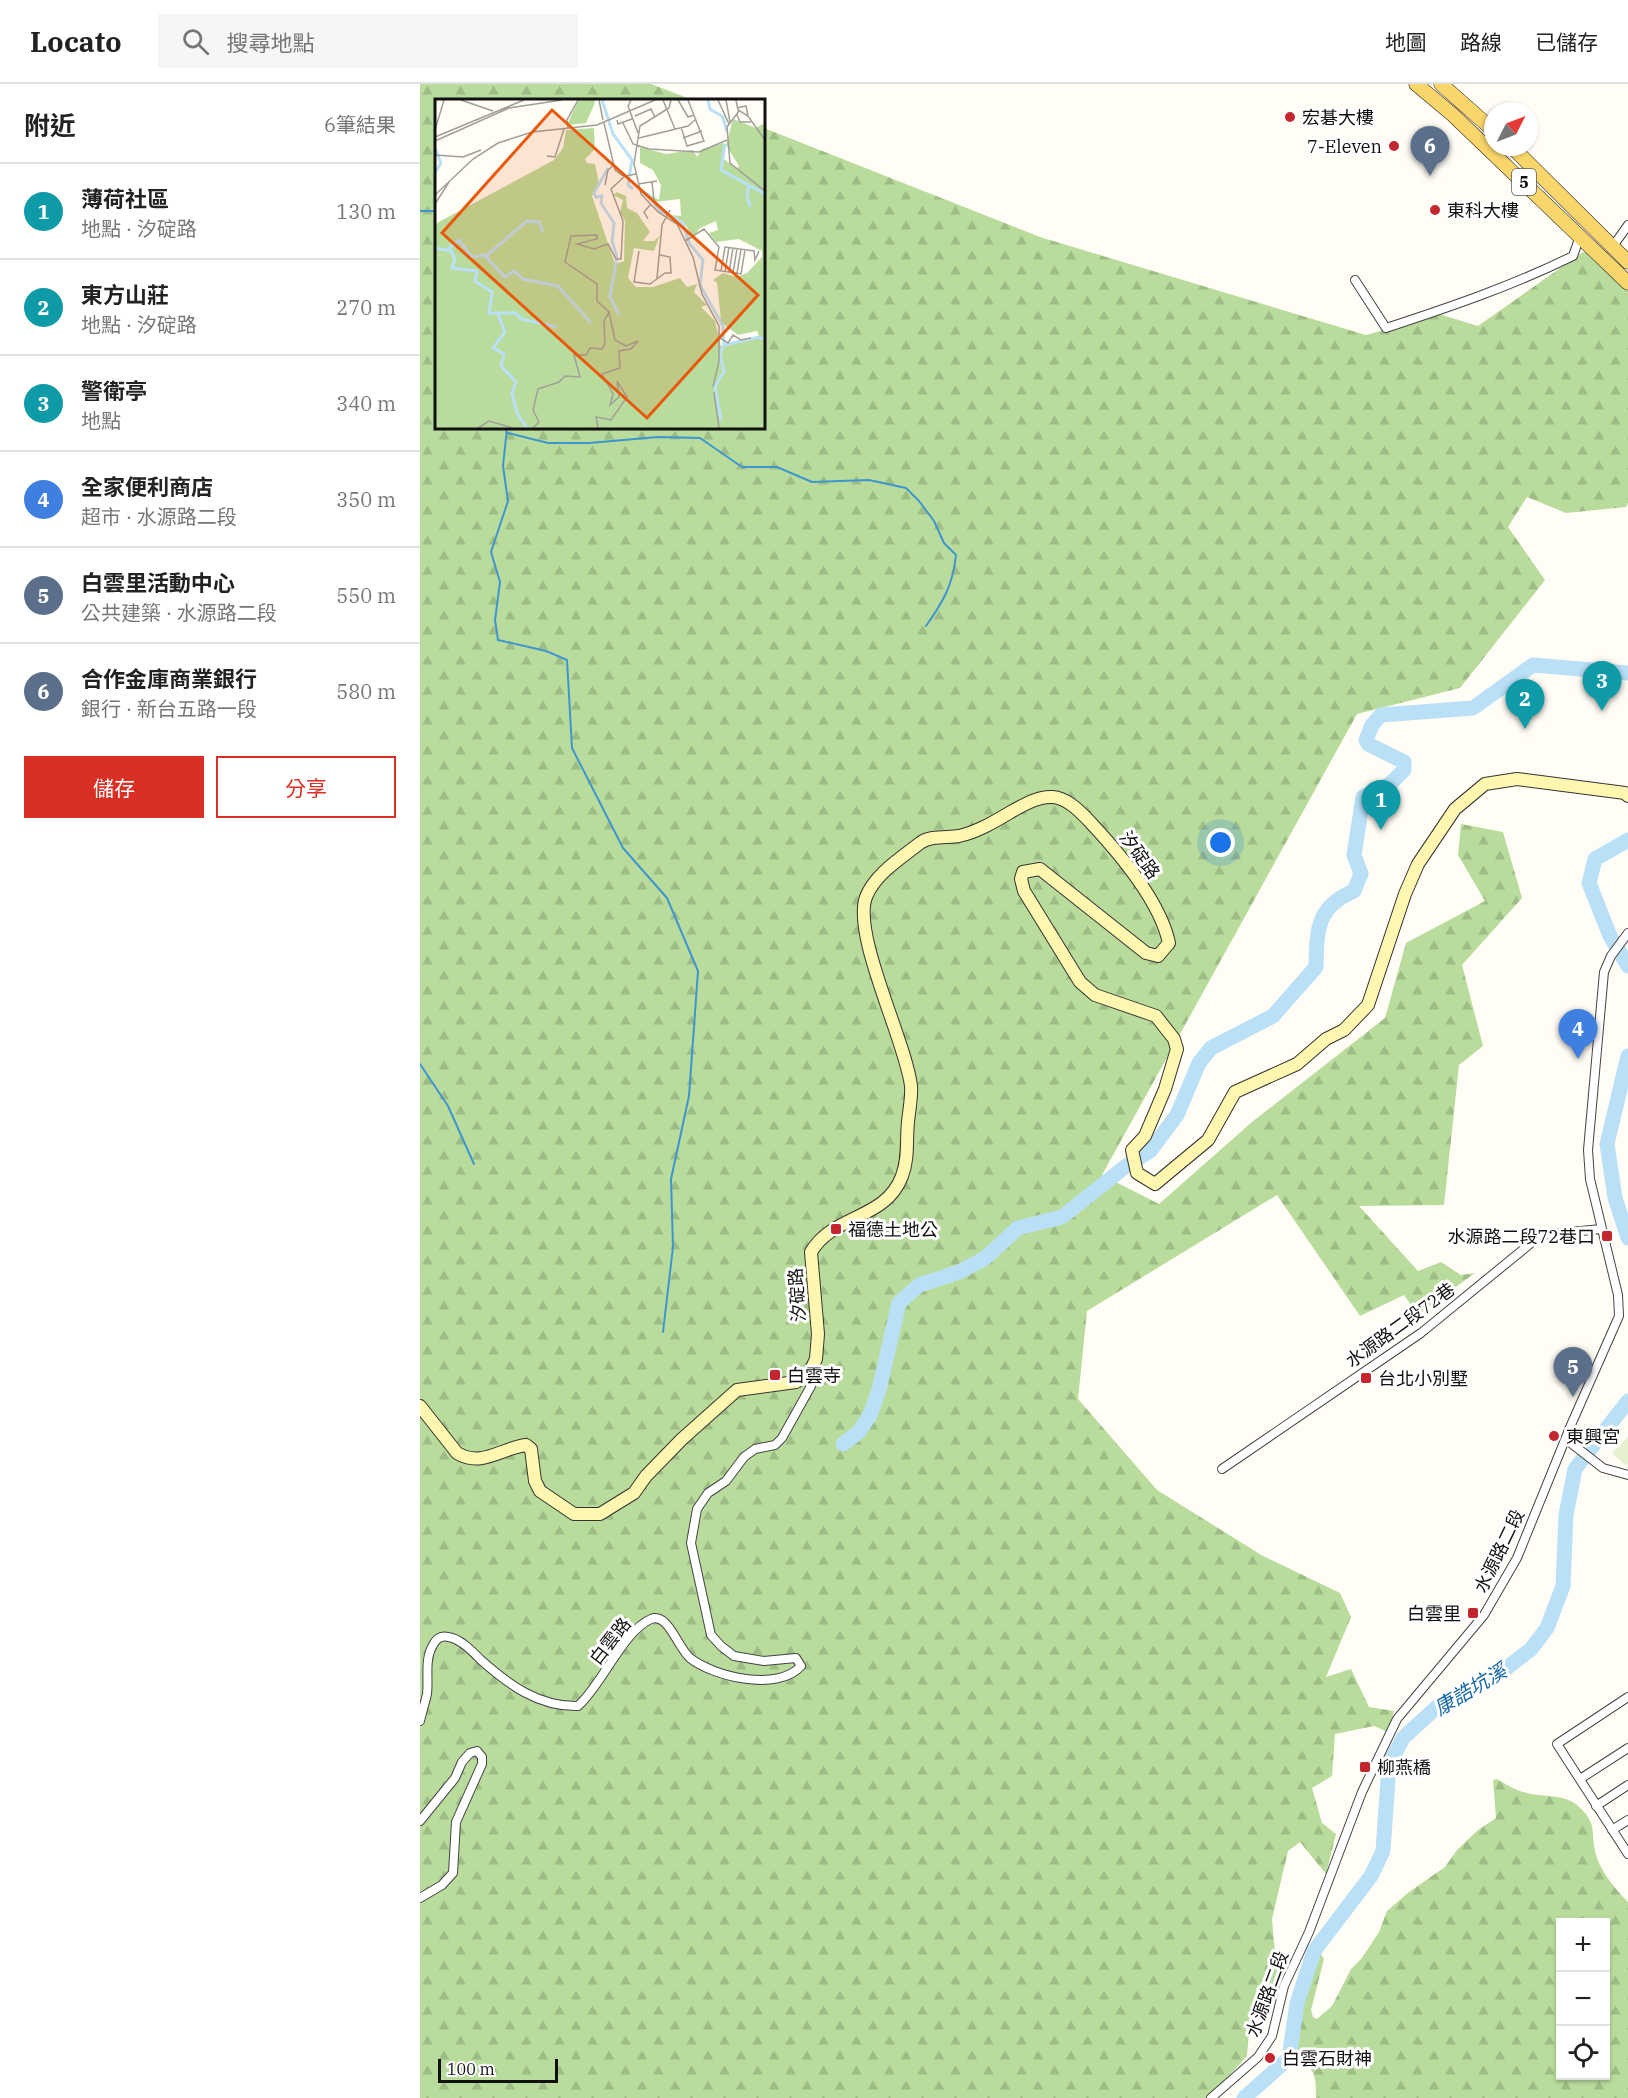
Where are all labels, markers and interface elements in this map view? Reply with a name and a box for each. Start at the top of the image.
search box [158,14,578,68]
text: Locato [30,23,122,60]
icon: search [179,25,212,58]
text: 搜尋地點 [227,28,315,57]
text: 地圖 [1385,28,1427,56]
text: 路線 [1460,28,1502,56]
text: 已儲存 [1535,28,1598,56]
inset map [435,99,765,429]
north arrow [1484,102,1538,156]
place label: 宏碁大樓 [1302,106,1374,129]
text: 附近 [24,108,76,142]
marker: 宏碁大樓 [1283,110,1297,124]
text: 6筆結果 [324,111,396,138]
pin: 6 [1410,126,1450,176]
place label: 7-Eleven [1307,135,1382,158]
marker: 7-Eleven [1387,139,1401,153]
road number: 5 [1512,169,1536,195]
text: 薄荷社區 [81,184,169,213]
text: 1 [38,198,50,225]
text: 130 m [336,198,396,225]
place label: 東科大樓 [1447,199,1519,222]
marker: 東科大樓 [1428,203,1442,217]
text: 地點 · 汐碇路 [81,215,197,242]
text: 東方山莊 [81,280,169,309]
text: 2 [38,294,50,321]
text: 270 m [336,294,396,321]
text: 地點 · 汐碇路 [81,311,197,338]
text: 警衛亭 [81,376,147,405]
text: 3 [38,390,50,417]
text: 340 m [336,390,396,417]
text: 地點 [81,407,121,434]
text: 全家便利商店 [81,472,213,501]
text: 4 [38,486,50,513]
text: 350 m [336,486,396,513]
text: 超市 · 水源路二段 [81,503,237,530]
text: 白雲里活動中心 [81,568,235,597]
text: 5 [38,582,50,609]
text: 550 m [336,582,396,609]
text: 公共建築 · 水源路二段 [81,599,277,626]
pin: 3 [1582,662,1622,711]
text: 合作金庫商業銀行 [81,664,257,693]
text: 6 [38,678,50,705]
text: 580 m [336,678,396,705]
pin: 2 [1506,680,1544,729]
text: 銀行 · 新台五路一段 [81,695,257,722]
button: 儲存 [24,756,204,818]
button: 分享 [216,756,396,818]
pin: 1 [1362,780,1400,830]
street label: 汐碇路 [1115,826,1165,884]
your location [1206,828,1235,857]
pin: 4 [1558,1010,1598,1059]
place label: 福德土地公 [848,1218,938,1241]
marker: 福德土地公 [829,1222,843,1236]
place label: 水源路二段72巷口 [1447,1225,1595,1248]
marker: 水源路二段72巷口 [1600,1229,1614,1243]
street label: 汐碇路 [784,1267,810,1323]
street label: 水源路二段72巷 [1341,1278,1459,1372]
pin: 5 [1554,1348,1592,1397]
place label: 白雲寺 [787,1364,841,1387]
place label: 台北小別墅 [1378,1367,1468,1390]
marker: 白雲寺 [768,1368,782,1382]
marker: 台北小別墅 [1359,1371,1373,1385]
place label: 東興宮 [1566,1425,1620,1448]
marker: 東興宮 [1547,1429,1561,1443]
street label: 水源路二段 [1469,1506,1529,1596]
place label: 白雲里 [1407,1602,1461,1625]
marker: 白雲里 [1466,1606,1480,1620]
street label: 白雲路 [584,1613,636,1669]
water label: 康誥坑溪 [1429,1655,1514,1721]
place label: 柳燕橋 [1377,1756,1431,1779]
marker: 柳燕橋 [1358,1760,1372,1774]
map controls [1556,1918,1610,2080]
button: + [1556,1918,1610,1972]
street label: 水源路二段 [1241,1948,1293,2040]
button: − [1556,1972,1610,2026]
button: locate [1556,2026,1610,2080]
place label: 白雲石財神 [1282,2047,1372,2070]
marker: 白雲石財神 [1263,2051,1277,2065]
scale bar [438,2056,558,2084]
text: 100 m [447,2059,495,2079]

